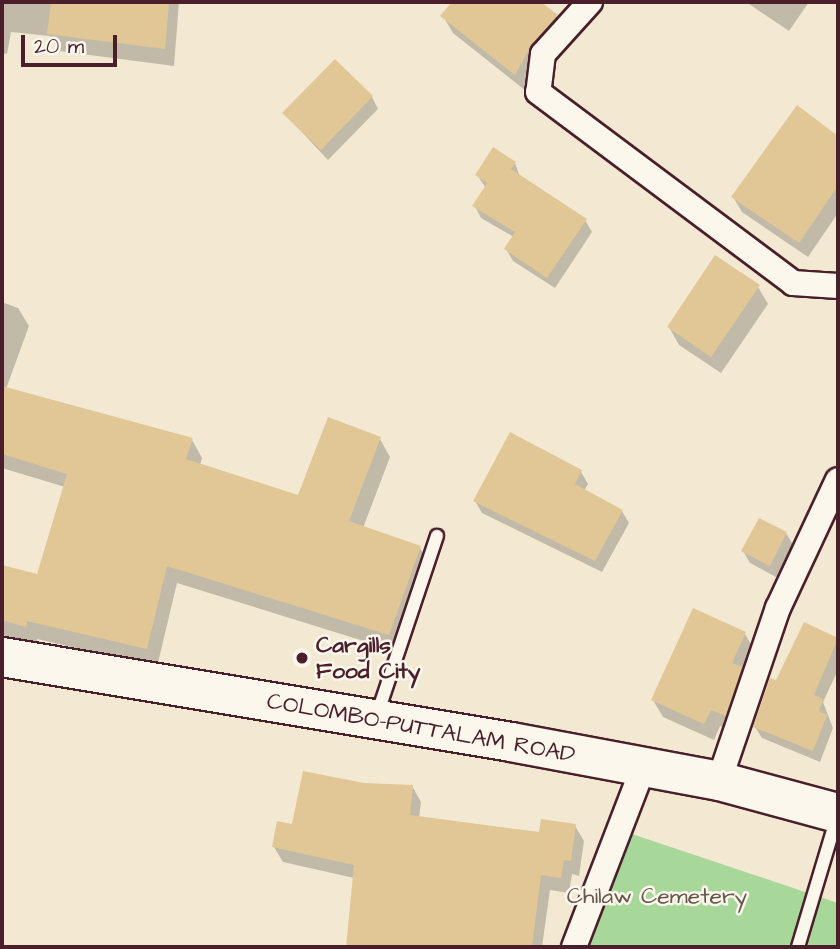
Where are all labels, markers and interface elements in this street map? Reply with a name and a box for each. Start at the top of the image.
scale bar [24,21,121,65]
text: 20 m [34,32,84,61]
place label: Cargills Food City [316,631,420,685]
marker: Cargills Food City [294,650,310,666]
street label: COLOMBO-PUTTALAM ROAD [265,687,577,769]
park label: Chilaw Cemetery [567,882,747,910]

